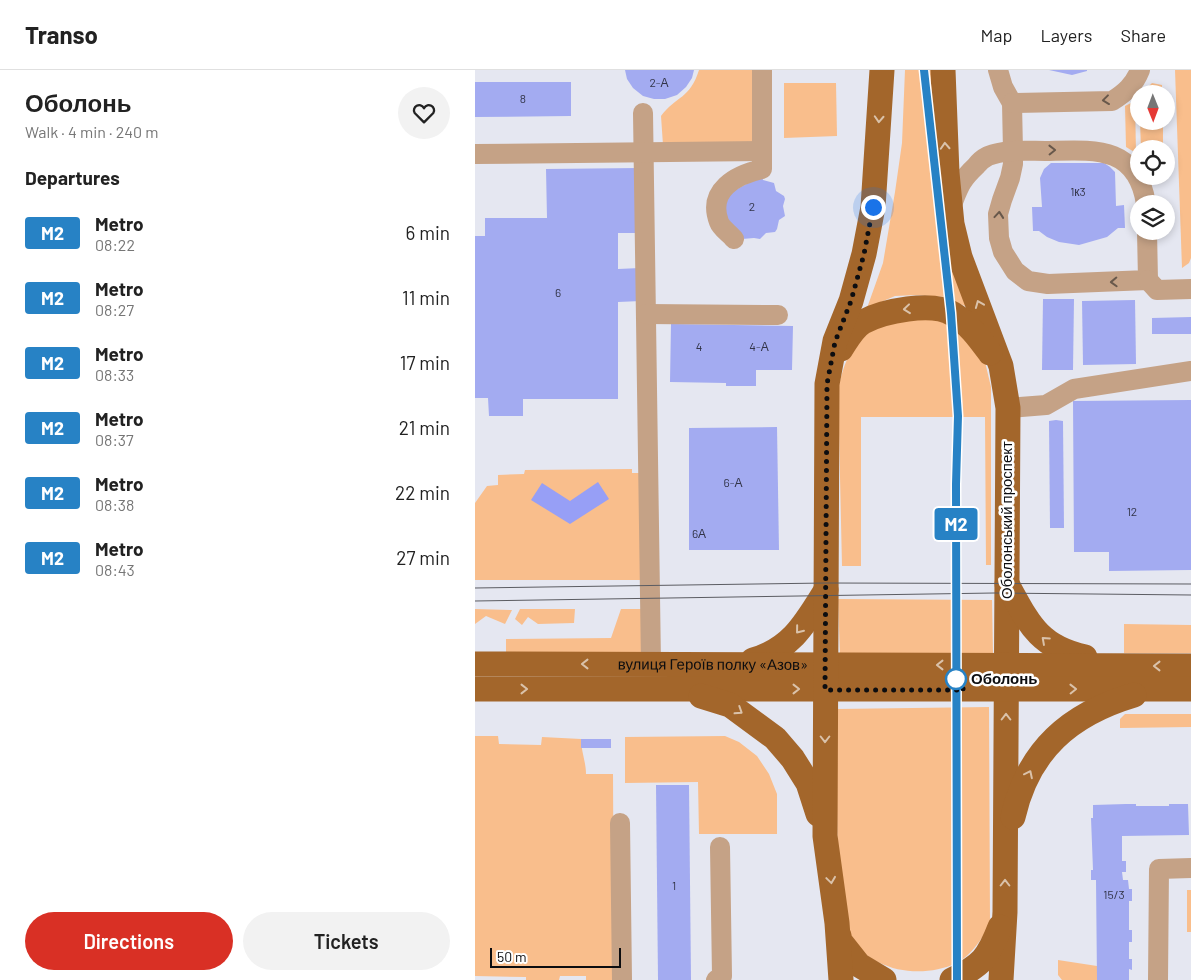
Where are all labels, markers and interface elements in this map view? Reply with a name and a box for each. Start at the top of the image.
text: Transo [25,20,98,49]
text: Map [980,24,1012,46]
text: Layers [1040,24,1093,46]
text: Share [1121,24,1166,46]
house number: 2-А [649,75,669,89]
north arrow [1130,85,1175,130]
map controls [1130,85,1175,240]
button: heart [398,87,450,139]
text: Оболонь [25,88,131,117]
house number: 8 [520,91,526,105]
one-way arrow [1102,94,1110,105]
one-way arrow [874,115,885,123]
text: Walk · 4 min · 240 m [25,122,159,141]
button: locate [1130,140,1175,185]
one-way arrow [940,142,951,150]
one-way arrow [1048,145,1056,156]
text: Departures [25,166,120,189]
house number: 1к3 [1070,184,1086,198]
your location [861,195,886,220]
button: layers [1130,195,1175,240]
house number: 2 [749,199,755,213]
one-way arrow [993,211,1004,219]
text: Metro [95,212,144,235]
text: 6 min [406,221,450,244]
text: M2 [41,222,64,244]
text: 08:22 [95,235,135,254]
one-way arrow [1110,276,1118,287]
text: Metro [95,277,144,300]
house number: 6 [555,285,561,299]
text: 11 min [402,286,450,309]
text: M2 [41,287,64,309]
text: 08:27 [95,300,134,319]
one-way arrow [974,300,985,309]
one-way arrow [903,303,911,314]
house number: 4 [696,339,702,353]
house number: 4-А [749,339,769,353]
text: Metro [95,342,144,365]
text: 17 min [400,351,450,374]
text: M2 [41,352,64,374]
text: 08:33 [95,365,134,384]
text: Metro [95,407,144,430]
text: 21 min [399,416,450,439]
text: M2 [41,417,64,439]
text: 08:37 [95,430,134,449]
street label: Оболонський проспект [997,441,1015,599]
text: Metro [95,472,144,495]
house number: 6-А [724,475,742,489]
text: 22 min [395,481,450,504]
text: M2 [41,482,64,504]
text: 08:38 [95,495,134,514]
house number: 12 [1127,504,1137,518]
line badge: M2 [933,508,979,540]
text: M2 [945,513,967,535]
house number: 6А [692,526,706,540]
text: Metro [95,537,144,560]
text: 27 min [396,546,450,569]
text: M2 [41,547,64,569]
text: 08:43 [95,560,135,579]
one-way arrow [796,624,804,633]
one-way arrow [1042,637,1051,646]
street label: вулиця Героїв полку «Азов» [618,654,808,673]
one-way arrow [581,659,588,669]
one-way arrow [936,660,944,670]
one-way arrow [1153,661,1161,671]
marker: Оболонь [945,668,967,690]
place label: Оболонь [971,669,1038,687]
one-way arrow [520,684,528,694]
one-way arrow [792,684,800,695]
one-way arrow [1069,684,1077,695]
one-way arrow [734,705,743,714]
one-way arrow [1001,713,1011,721]
one-way arrow [820,735,830,743]
one-way arrow [1023,770,1033,779]
one-way arrow [825,876,836,884]
house number: 1 [672,878,676,892]
one-way arrow [1000,879,1010,886]
house number: 15/3 [1103,887,1125,901]
button: Directions [25,912,233,970]
button: Tickets [243,912,450,970]
scale bar [490,945,621,968]
text: 50 m [497,948,526,965]

